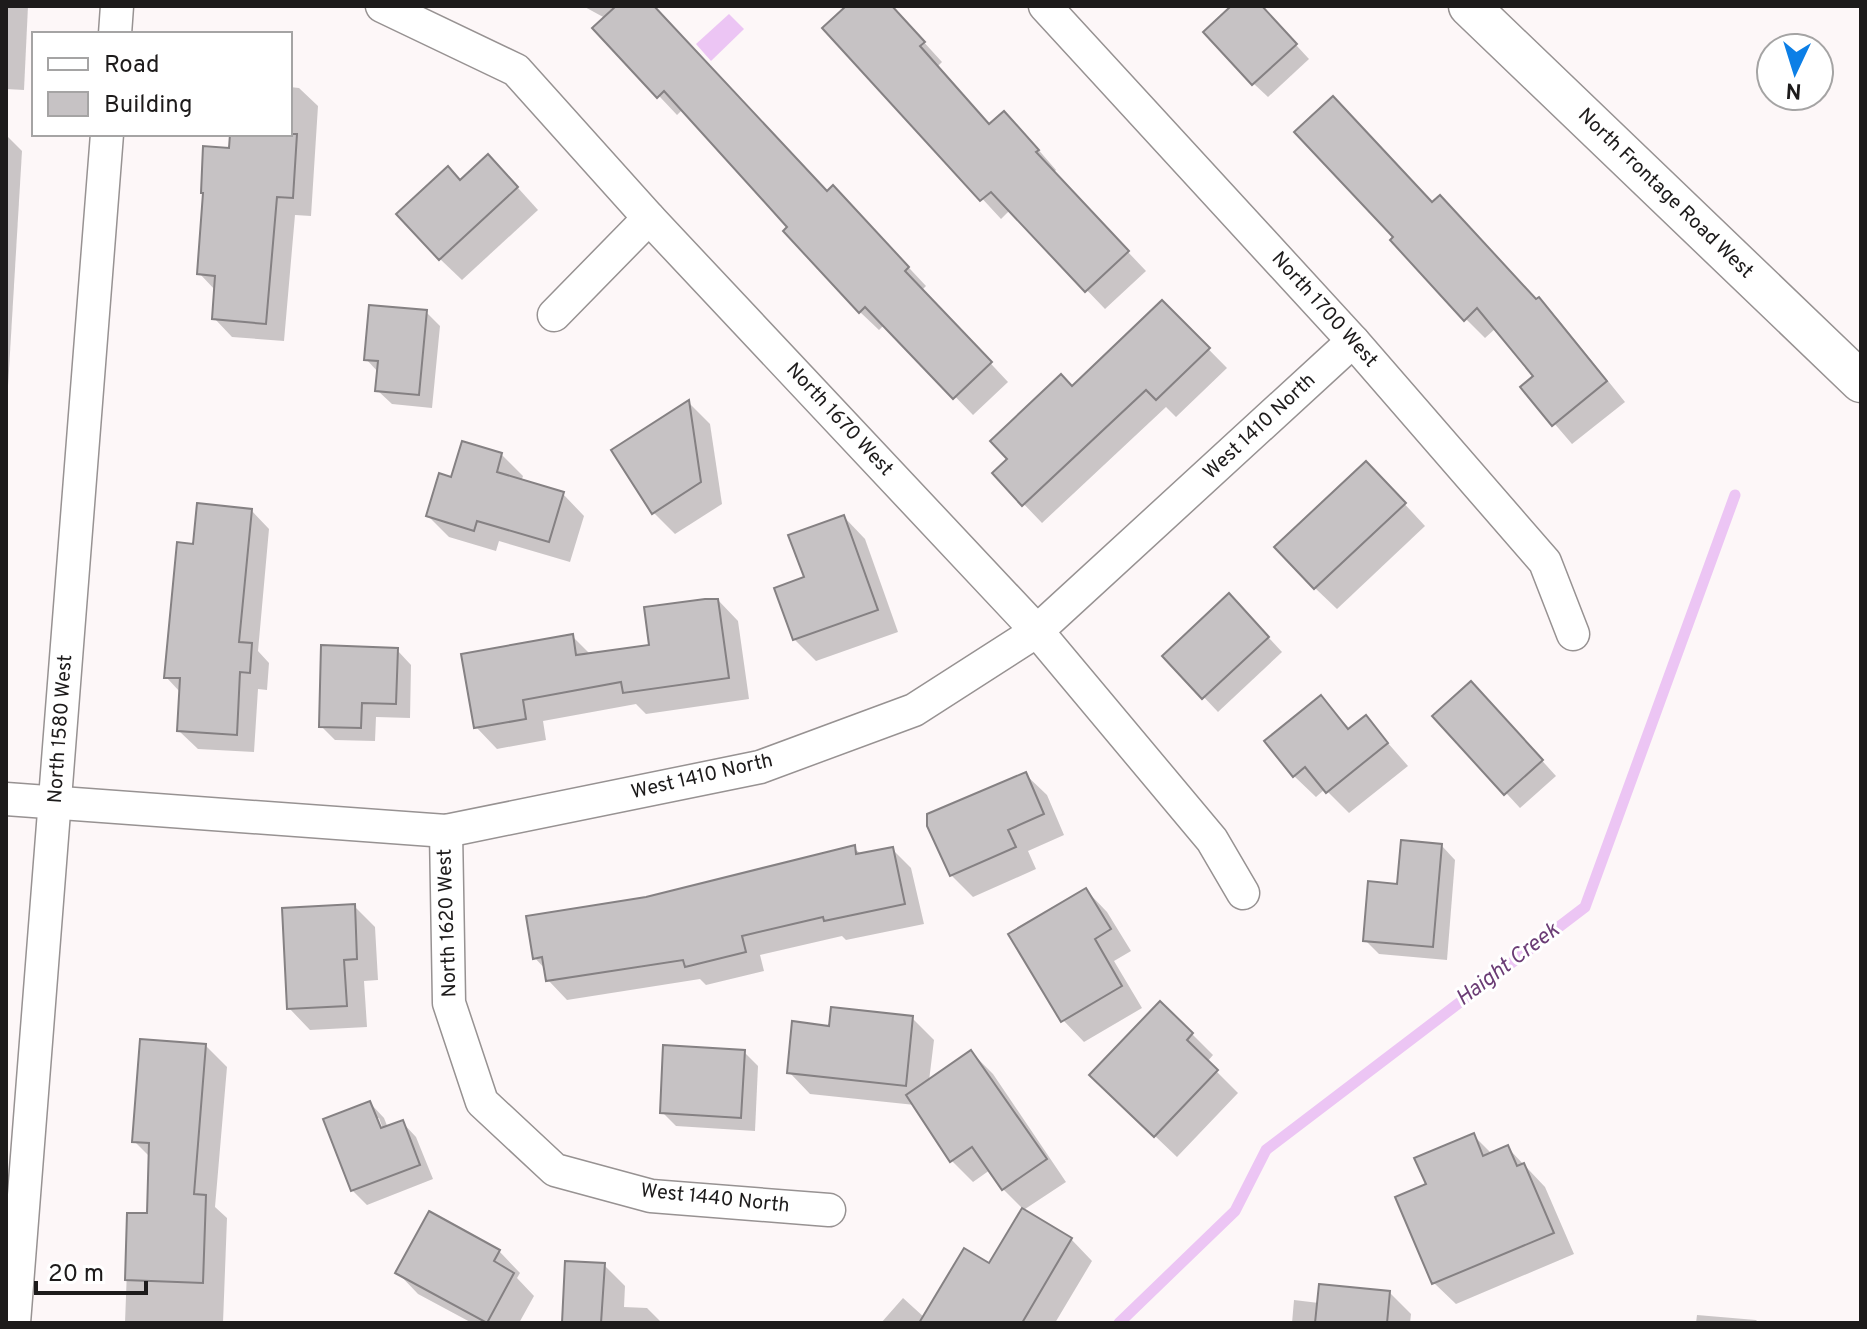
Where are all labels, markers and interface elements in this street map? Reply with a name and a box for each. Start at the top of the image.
legend [32,32,292,136]
north arrow [1755,32,1835,112]
text: Road [104,51,160,81]
text: N [1785,75,1803,103]
text: Building [104,91,193,121]
street label: North Frontage Road West [1572,103,1758,285]
street label: North 1700 West [1265,247,1383,373]
street label: North 1670 West [780,358,898,482]
street label: West 1410 North [1198,368,1322,486]
street label: North 1580 West [43,654,79,804]
street label: West 1410 North [629,748,775,806]
street label: North 1620 West [432,848,464,998]
water label: Haight Creek [1451,917,1566,1013]
street label: West 1440 North [639,1178,791,1220]
scale bar [36,1245,146,1295]
text: 20 m [48,1260,104,1290]

